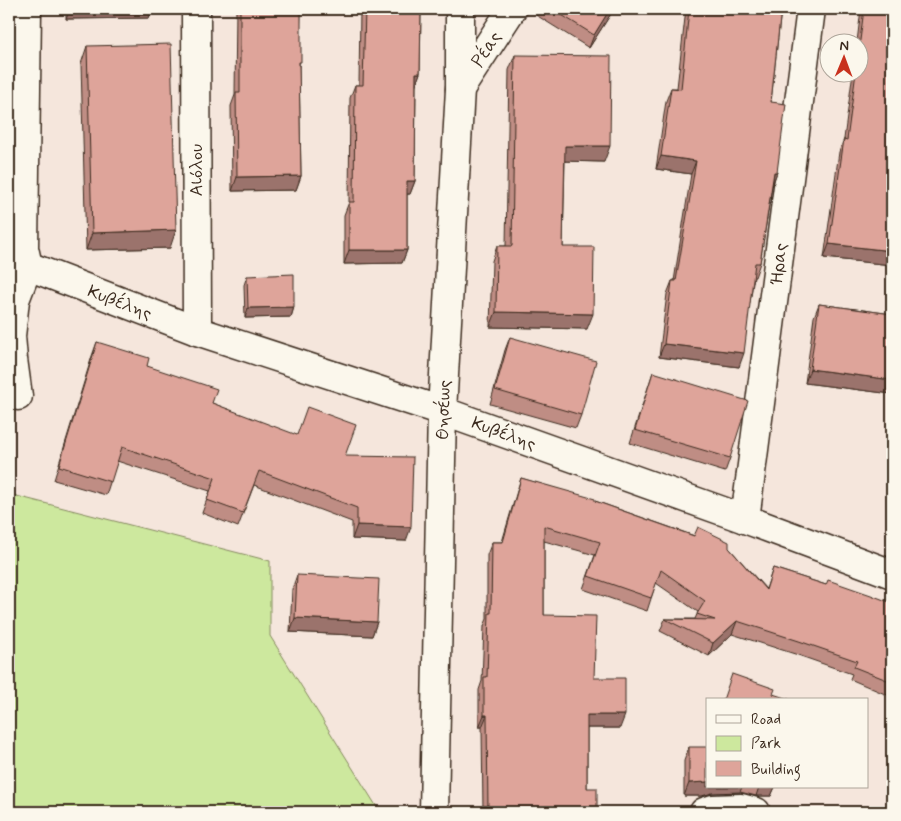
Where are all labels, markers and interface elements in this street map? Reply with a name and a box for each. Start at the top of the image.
street label: Ρέας [466,26,507,72]
north arrow [818,32,868,82]
text: N [839,37,849,55]
street label: Αιόλου [185,144,209,196]
street label: Ήρας [765,242,793,287]
street label: Κυβέλης [84,279,156,326]
street label: Θησέως [430,379,457,441]
street label: Κυβέλης [468,410,540,457]
legend [706,698,868,788]
text: Road [751,710,781,730]
text: Park [751,734,781,754]
text: Building [751,760,801,781]

